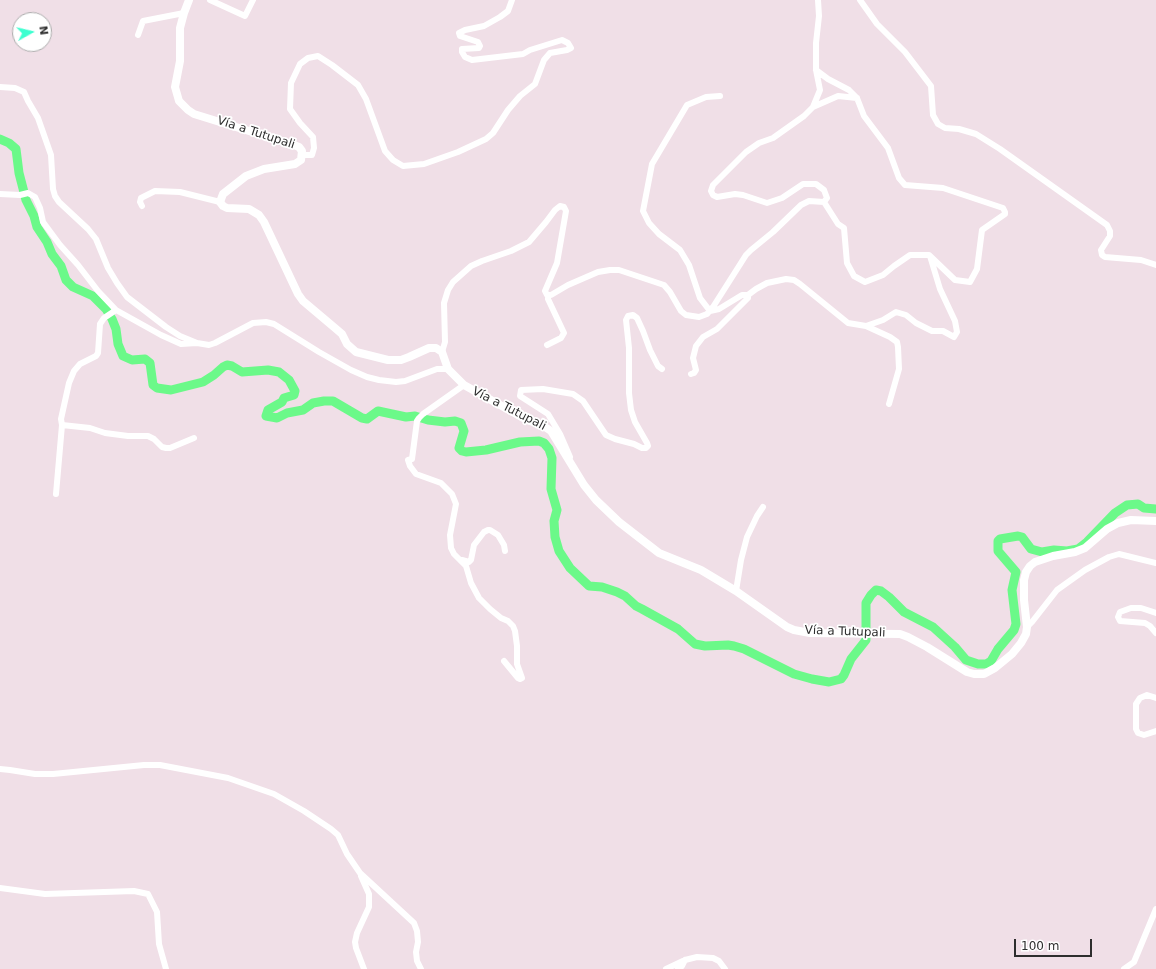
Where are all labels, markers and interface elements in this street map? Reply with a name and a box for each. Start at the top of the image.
north arrow [12,12,52,52]
text: N [36,25,50,36]
street label: Vía a Tutupali [215,114,297,152]
street label: Vía a Tutupali [470,384,548,434]
street label: Vía a Tutupali [804,623,886,641]
scale bar [1016,931,1094,957]
text: 100 m [1021,939,1059,953]

